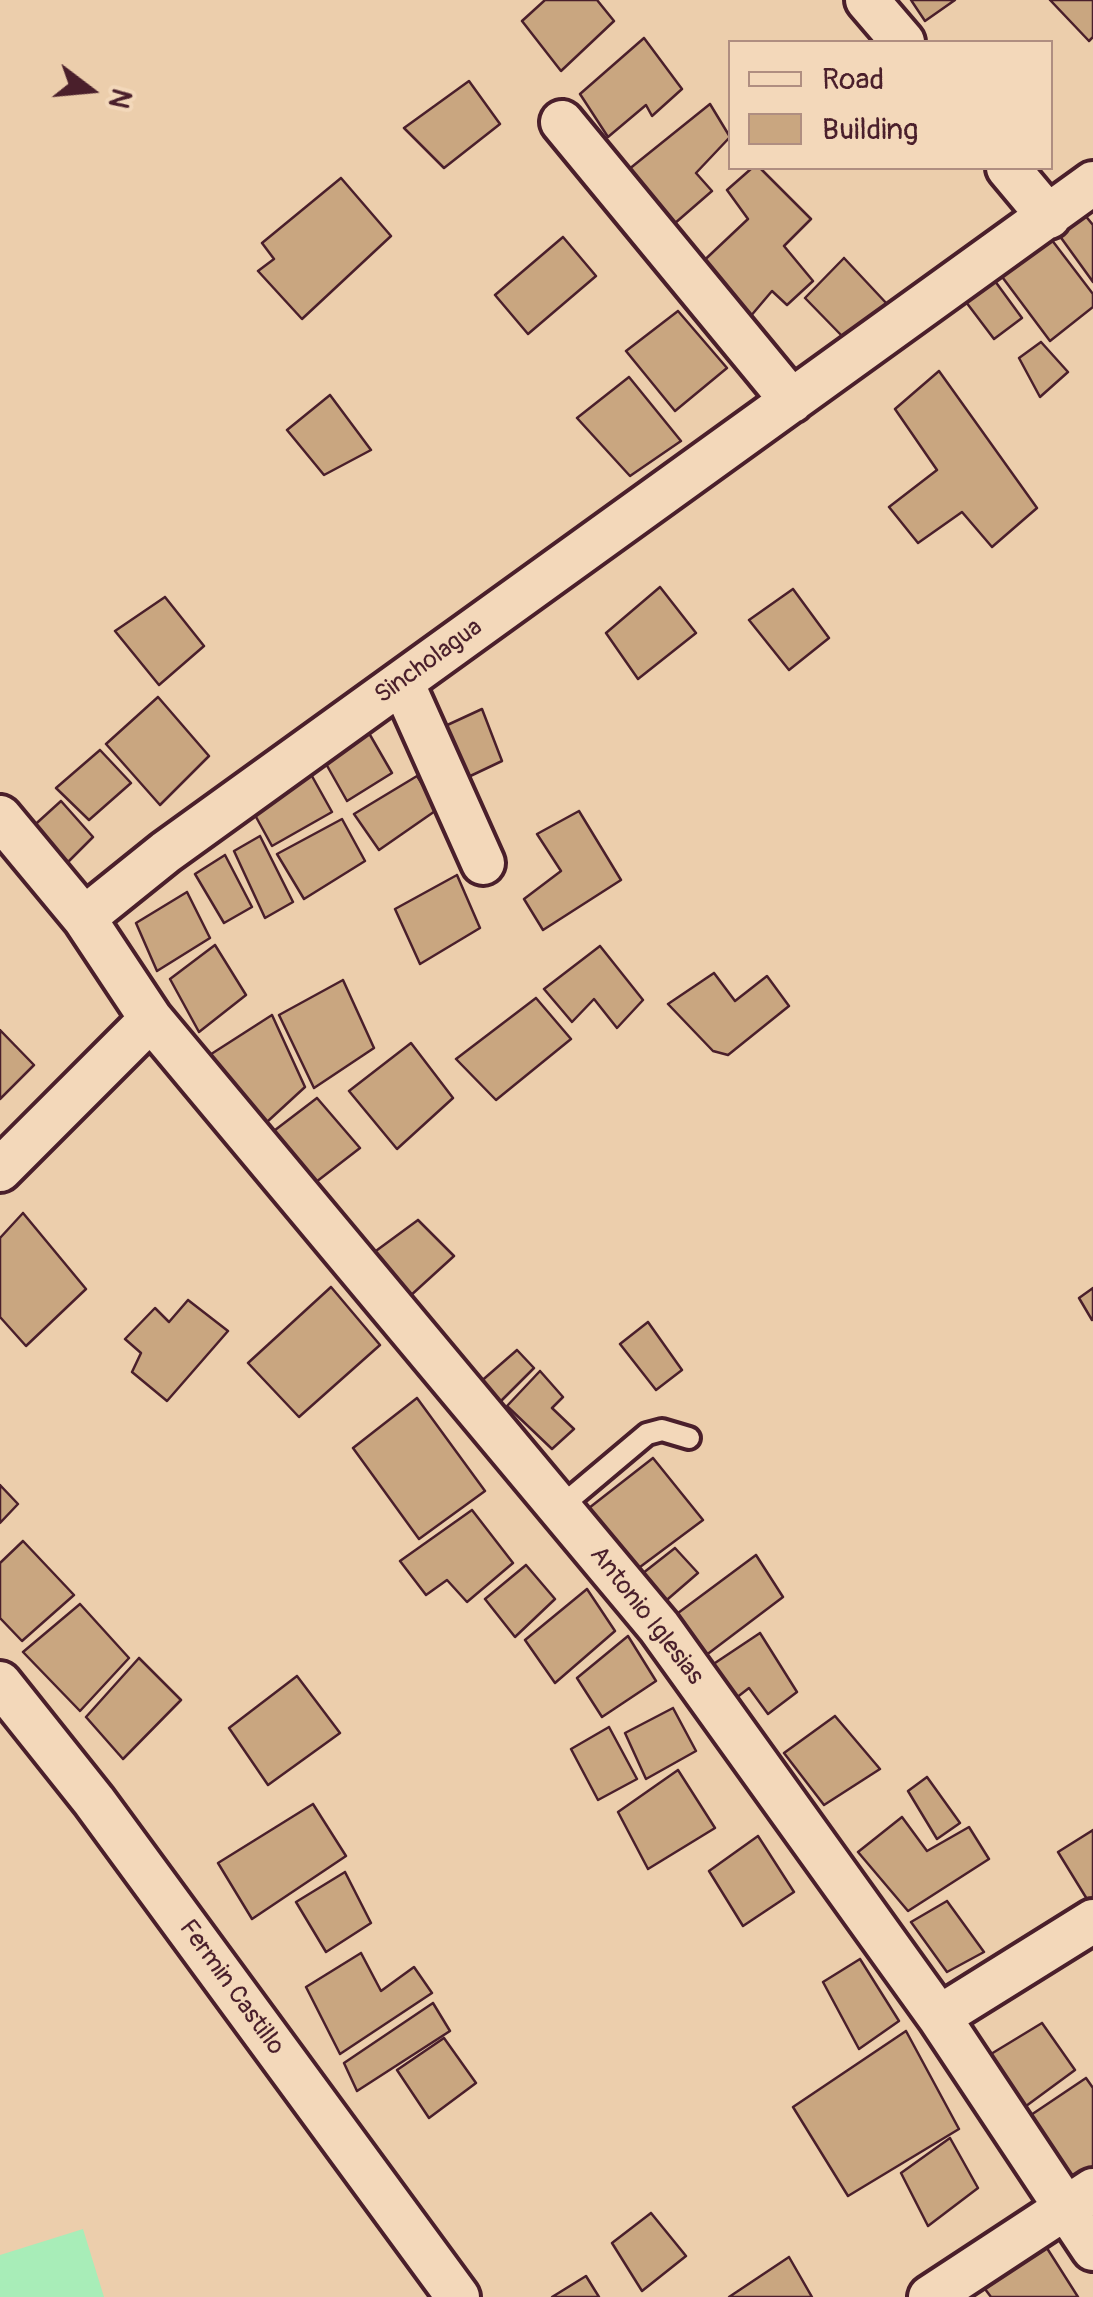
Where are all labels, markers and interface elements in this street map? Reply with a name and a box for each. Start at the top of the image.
north arrow [40,40,140,140]
legend [728,40,1053,170]
text: Road [822,61,884,98]
text: N [100,84,139,112]
text: Building [822,111,918,148]
street label: Sincholagua [370,613,488,711]
street label: Antonio Iglesias [583,1541,709,1691]
street label: Fermin Castillo [172,1915,290,2061]

